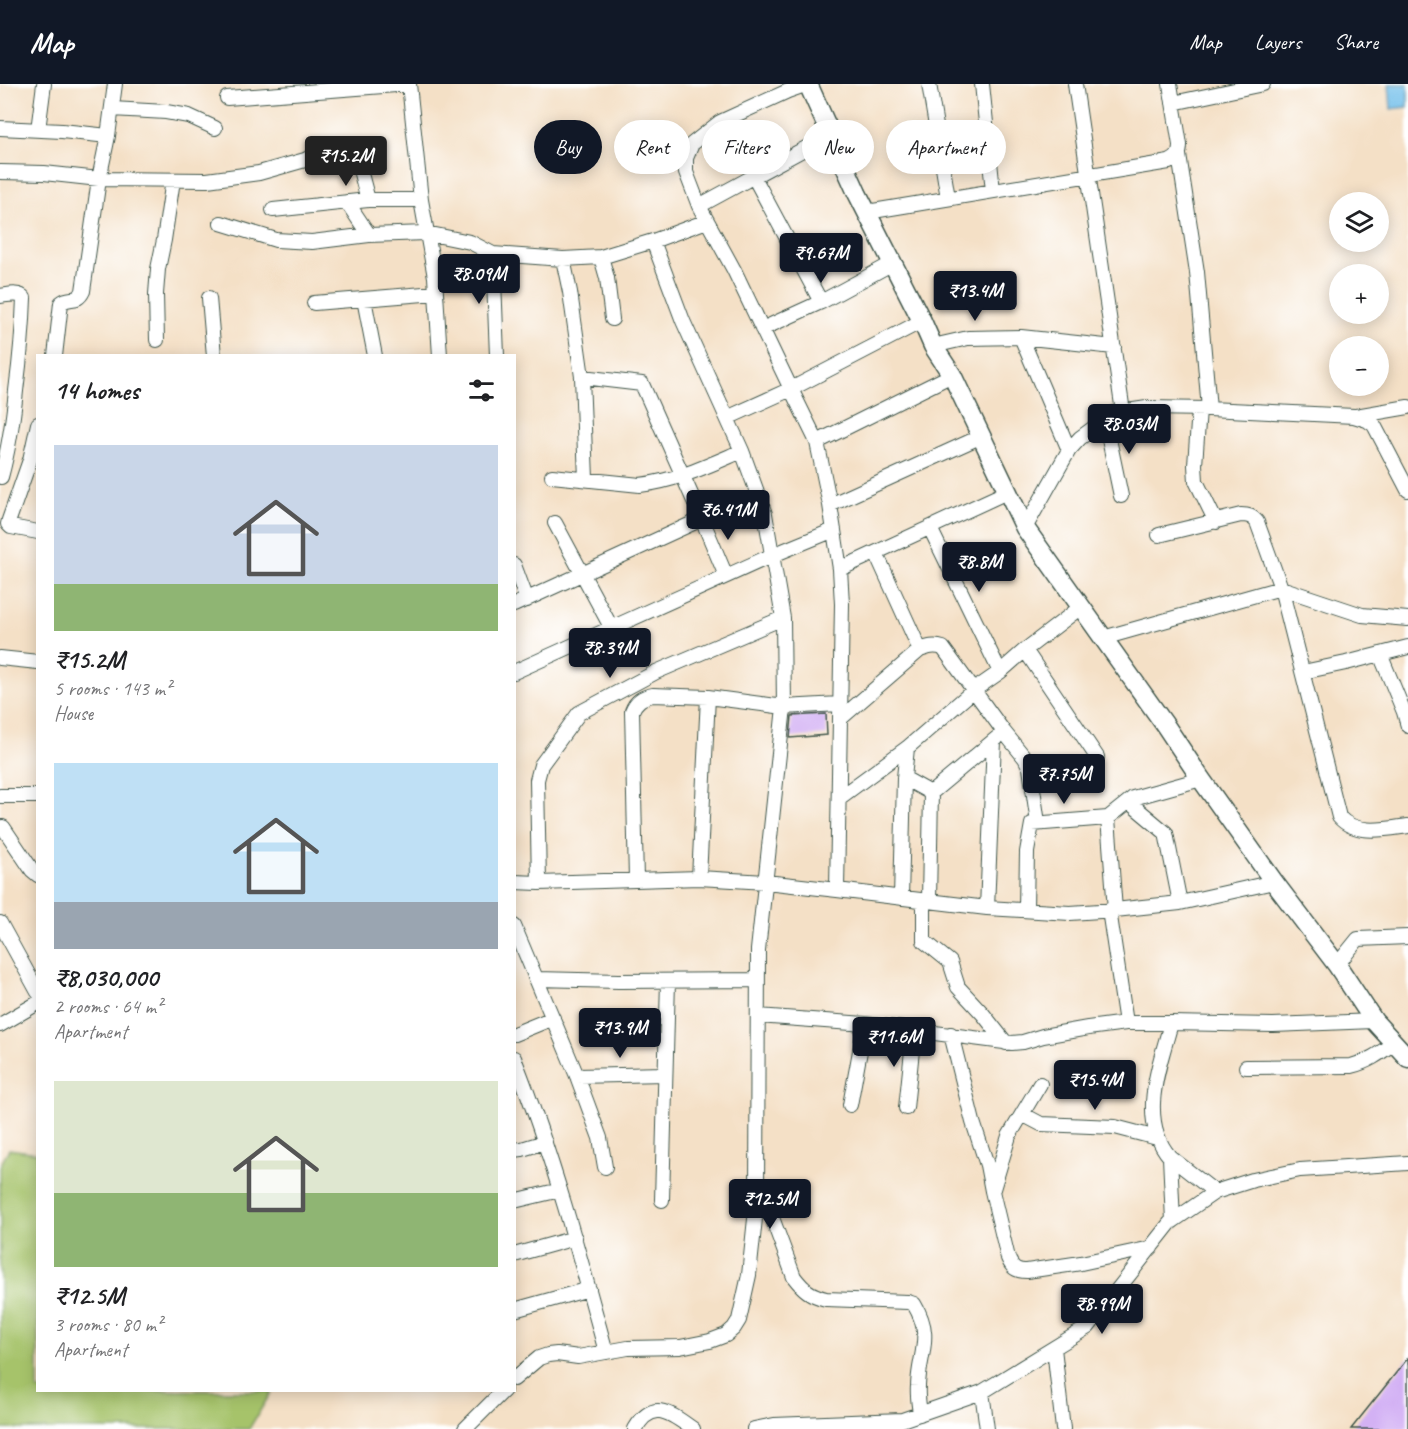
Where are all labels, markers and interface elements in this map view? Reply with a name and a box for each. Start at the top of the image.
text: Map [30,25,73,60]
text: Map [1189,29,1222,55]
text: Layers [1255,29,1301,55]
text: Share [1334,29,1378,55]
chip: Buy [534,120,602,174]
chip: Rent [614,120,690,174]
chip: Filters [702,120,790,174]
chip: New [802,120,874,174]
chip: Apartment [886,120,1006,174]
pin: ₹15.2M [297,136,395,187]
text: ₹15.2M [319,143,373,168]
map controls [1329,192,1389,396]
button: layers [1329,192,1389,252]
pin: ₹9.67M [772,233,870,284]
text: ₹9.67M [794,240,848,265]
pin: ₹8.09M [430,254,528,305]
text: ₹8.09M [452,261,506,286]
button: + [1329,264,1389,324]
pin: ₹13.4M [926,271,1024,322]
text: ₹13.4M [948,278,1002,303]
button: − [1329,336,1389,396]
text: 14 homes [54,374,139,407]
icon: filters [465,374,498,407]
pin: ₹8.03M [1080,404,1178,455]
text: ₹8.03M [1102,411,1156,436]
icon: home [222,484,330,592]
pin: ₹6.41M [679,490,777,541]
text: ₹6.41M [701,497,755,522]
pin: ₹8.8M [937,542,1021,593]
text: ₹8.8M [956,549,1002,574]
pin: ₹8.39M [561,628,659,679]
text: ₹8.39M [583,635,637,660]
text: ₹15.2M [54,643,125,676]
text: 5 rooms · 143 m² [54,676,171,701]
text: House [54,701,93,726]
pin: ₹7.75M [1015,754,1113,805]
text: ₹7.75M [1037,761,1091,786]
icon: home [222,802,330,910]
text: ₹8,030,000 [54,961,158,994]
text: 2 rooms · 64 m² [54,994,162,1019]
pin: ₹13.9M [571,1008,669,1059]
text: ₹13.9M [593,1015,647,1040]
pin: ₹11.6M [845,1017,943,1068]
text: Apartment [54,1019,127,1044]
text: ₹11.6M [867,1024,921,1049]
pin: ₹15.4M [1046,1060,1144,1111]
text: ₹15.4M [1068,1067,1122,1092]
icon: home [222,1120,330,1228]
pin: ₹12.5M [721,1179,819,1230]
text: ₹12.5M [743,1186,797,1211]
text: ₹12.5M [54,1279,125,1312]
pin: ₹8.99M [1053,1284,1151,1335]
text: ₹8.99M [1075,1291,1129,1316]
text: 3 rooms · 80 m² [54,1312,162,1337]
text: Apartment [54,1337,127,1362]

